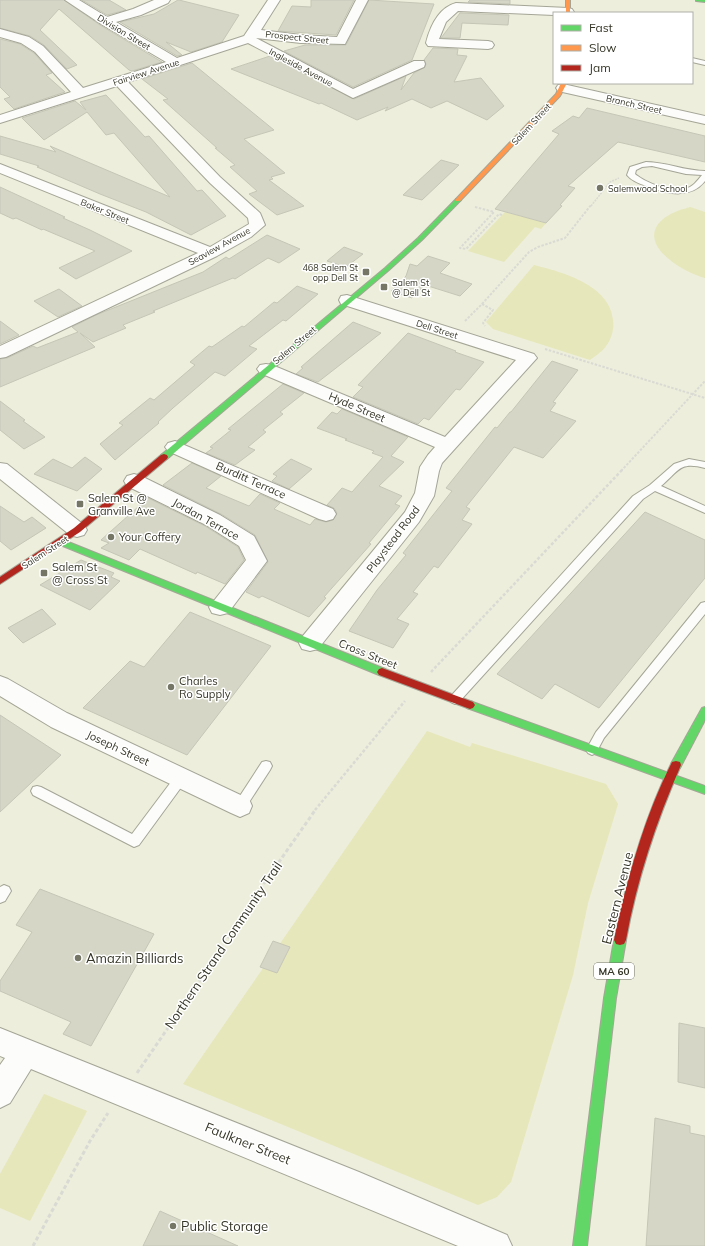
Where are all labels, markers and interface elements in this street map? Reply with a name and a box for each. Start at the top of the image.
street label: Division Street [95,12,153,52]
legend [553,12,693,84]
text: Fast [589,20,613,35]
street label: Prospect Street [265,28,329,46]
text: Slow [589,40,617,55]
street label: Ingleside Avenue [267,46,335,88]
street label: Fairview Avenue [111,56,181,88]
text: Jam [589,60,611,75]
street label: Branch Street [605,92,663,116]
street label: Salem Street [509,101,553,147]
marker: Salemwood School [595,183,605,193]
place label: Salemwood School [608,183,687,194]
street label: Baker Street [79,196,131,226]
street label: Seaview Avenue [186,224,252,268]
place label: 468 Salem St opp Dell St [302,262,358,283]
marker: 468 Salem St opp Dell St [361,267,371,277]
place label: Salem St @ Dell St [392,277,430,298]
marker: Salem St @ Dell St [379,282,389,292]
street label: Dell Street [415,317,459,341]
street label: Salem Street [270,324,318,366]
street label: Hyde Street [327,389,388,425]
street label: Burditt Terrace [214,458,288,502]
place label: Salem St @ Granville Ave [88,491,155,518]
street label: Jordan Terrace [170,495,242,543]
marker: Salem St @ Granville Ave [75,499,85,509]
street label: Playstead Road [363,503,423,575]
place label: Your Coffery [118,530,181,544]
marker: Your Coffery [106,532,116,542]
street label: Salem Street [20,533,70,571]
place label: Salem St @ Cross St [52,560,108,587]
marker: Salem St @ Cross St [39,568,49,578]
street label: Cross Street [337,636,399,672]
place label: Charles Ro Supply [179,674,231,701]
marker: Charles Ro Supply [166,682,176,692]
street label: Joseph Street [84,727,152,769]
street label: Eastern Avenue [598,850,636,946]
street label: Northern Strand Community Trail [161,858,285,1032]
place label: Amazin Billiards [86,950,184,966]
marker: Amazin Billiards [73,953,83,963]
road number: MA 60 [594,963,634,979]
street label: Faulkner Street [203,1119,294,1168]
place label: Public Storage [181,1218,268,1234]
marker: Public Storage [168,1221,178,1231]

